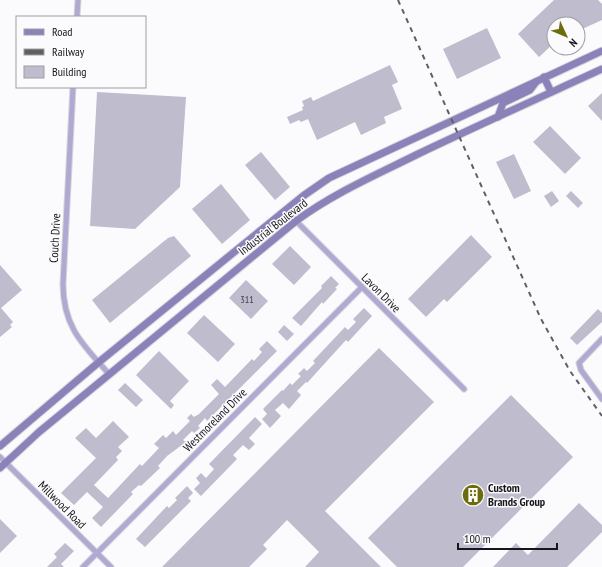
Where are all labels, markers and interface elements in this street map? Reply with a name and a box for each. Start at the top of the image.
legend [16,16,146,88]
north arrow [546,16,586,56]
text: Road [52,24,72,39]
text: N [566,36,580,50]
text: Railway [52,44,85,59]
text: Building [52,64,87,79]
street label: Industrial Boulevard [235,195,310,258]
street label: Couch Drive [46,213,63,263]
street label: Lavon Drive [359,270,404,315]
house number: 311 [240,293,254,306]
street label: Westmoreland Drive [180,385,250,455]
street label: Millwood Road [35,478,89,532]
place label: Custom Brands Group [488,480,546,509]
building icon: Custom Brands Group [460,482,486,508]
scale bar [458,525,557,551]
text: 100 m [464,531,491,546]

